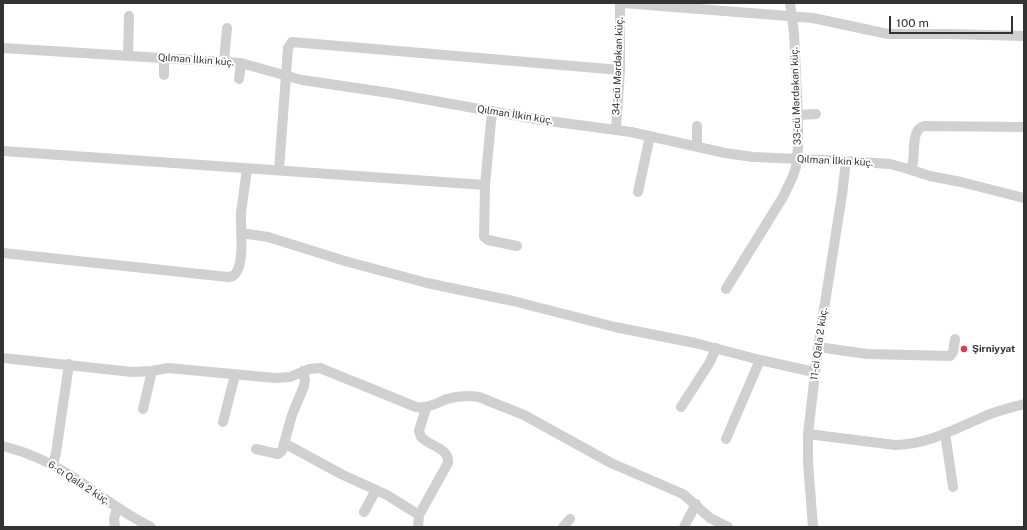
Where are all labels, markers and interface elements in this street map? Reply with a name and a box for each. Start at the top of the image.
scale bar [891,8,1015,34]
text: 100 m [896,16,929,30]
street label: 34-cü Mərdəkan küç. [610,17,626,115]
street label: 33-cü Mərdəkan küç. [788,47,804,145]
street label: Qılman İlkin küç. [157,51,235,69]
street label: Qılman İlkin küç. [476,103,554,127]
street label: Qılman İlkin küç. [797,153,873,169]
street label: 11-ci Qala 2 küç. [808,307,830,381]
place label: Şirniyyat [972,343,1015,355]
marker: Şirniyyat [959,344,969,354]
street label: 6-cı Qala 2 küç. [46,458,112,508]

